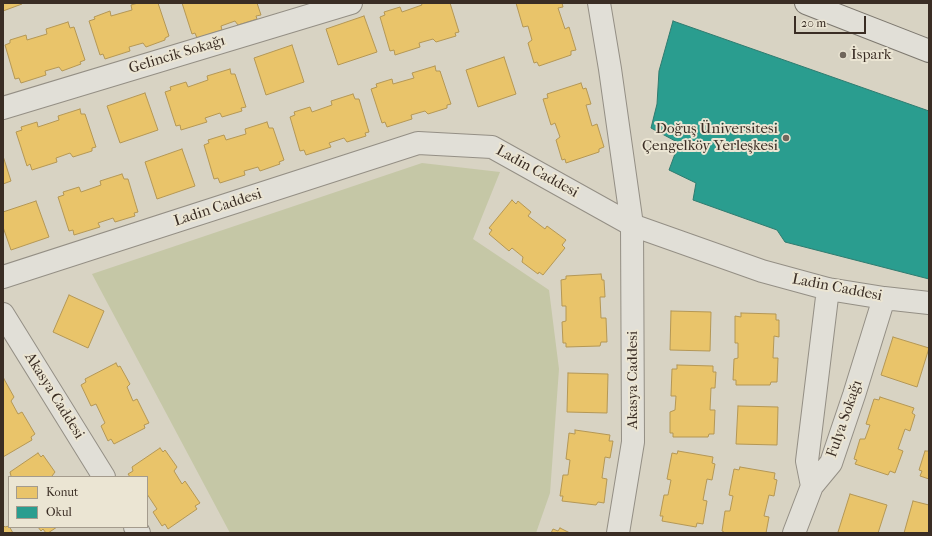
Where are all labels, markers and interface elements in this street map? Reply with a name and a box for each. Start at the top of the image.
scale bar [796,8,868,34]
text: 20 m [801,16,826,30]
street label: Gelincik Sokağı [127,32,227,78]
place label: İspark [851,46,891,64]
marker: İspark [838,50,848,60]
place label: Doğuş Üniversitesi Çengelköy Yerleşkesi [642,120,778,155]
marker: Doğuş Üniversitesi Çengelköy Yerleşkesi [781,133,791,143]
street label: Ladin Caddesi [493,142,581,202]
street label: Ladin Caddesi [172,185,264,231]
street label: Ladin Caddesi [790,270,884,306]
street label: Akasya Caddesi [624,331,642,429]
street label: Akasya Caddesi [20,349,88,443]
street label: Fulya Sokağı [823,378,867,460]
legend [8,476,148,528]
text: Konut [46,485,78,499]
text: Okul [46,505,72,519]

